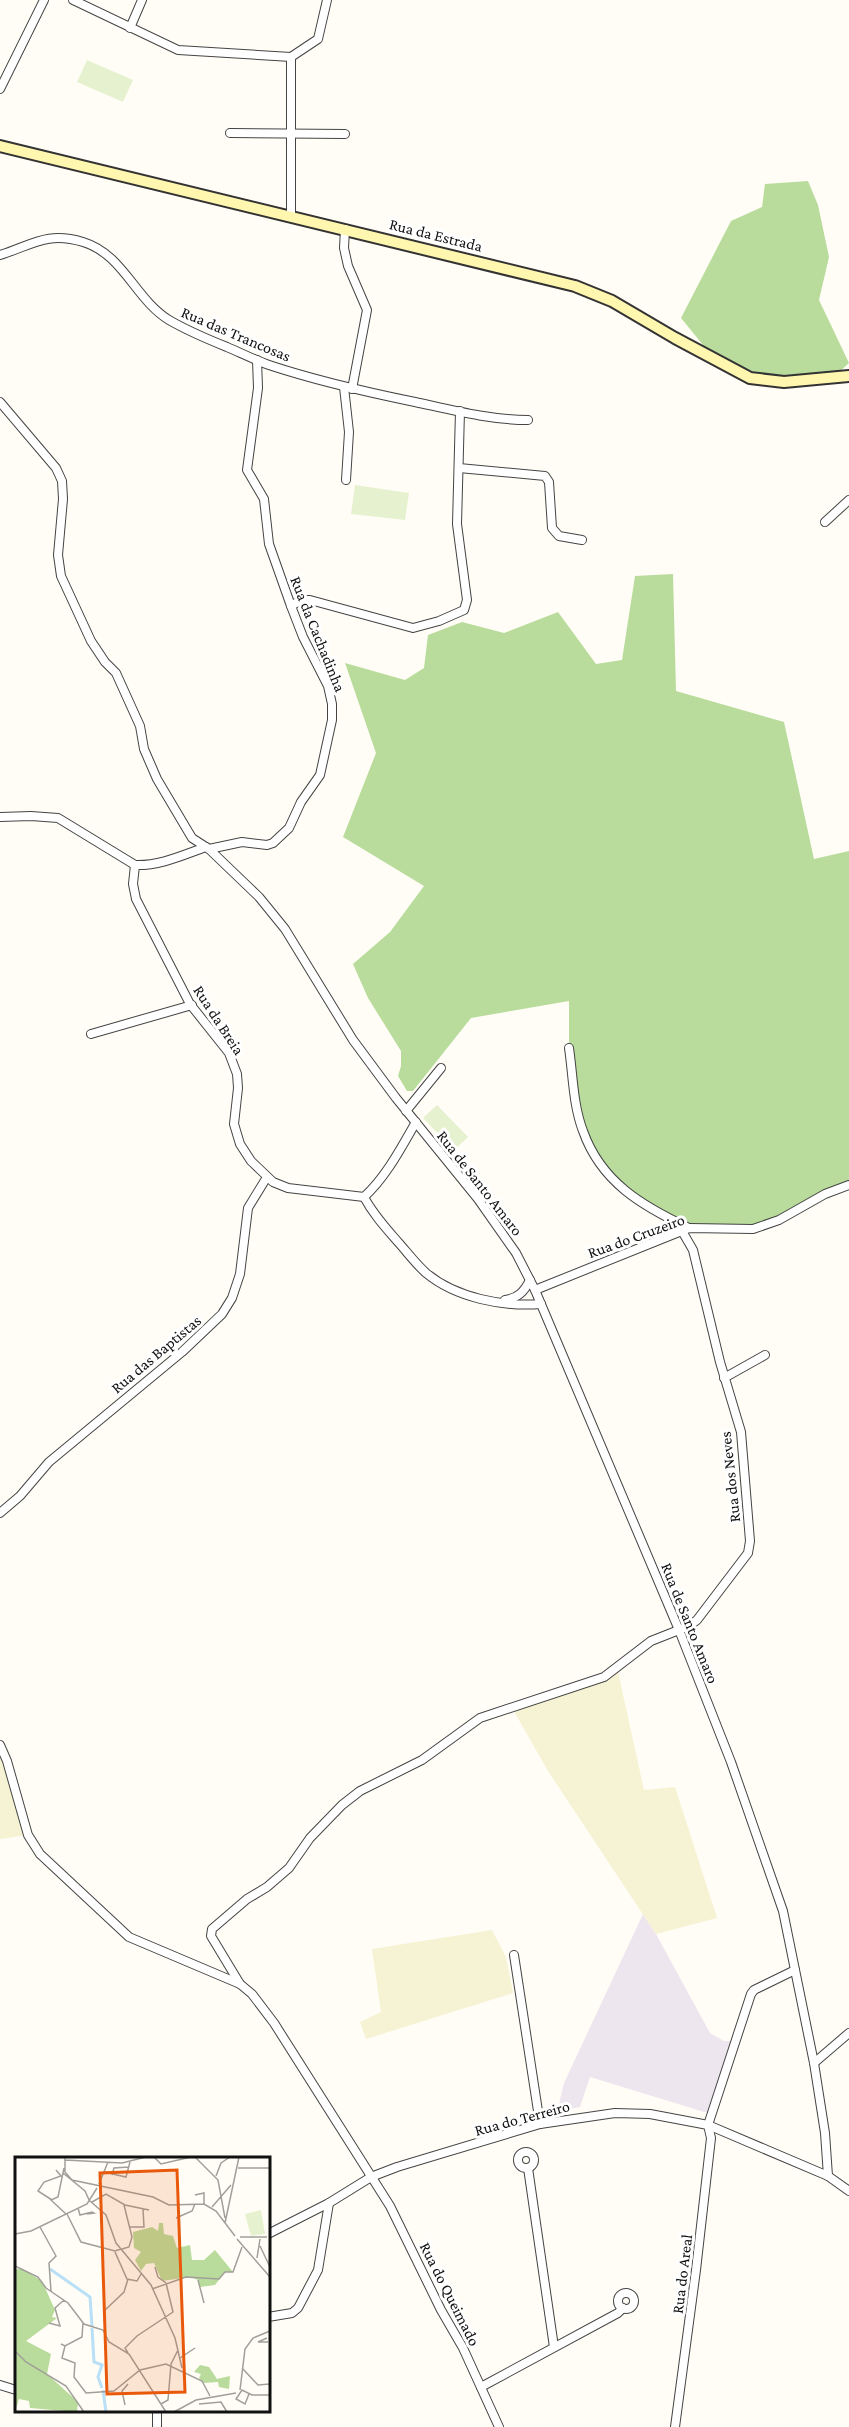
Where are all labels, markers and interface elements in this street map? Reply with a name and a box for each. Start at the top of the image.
street label: Rua da Estrada [388,215,485,255]
street label: Rua das Trancosas [179,303,293,365]
street label: Rua da Cachadinha [287,574,349,695]
street label: Rua da Breia [190,982,248,1058]
street label: Rua de Santo Amaro [434,1127,526,1239]
street label: Rua do Cruzeiro [585,1211,687,1261]
street label: Rua das Baptistas [108,1312,205,1397]
street label: Rua dos Neves [717,1431,743,1523]
street label: Rua de Santo Amaro [658,1560,722,1686]
street label: Rua do Terreiro [473,2097,571,2139]
inset map [15,2157,270,2412]
street label: Rua do Areal [669,2233,695,2315]
street label: Rua do Queimado [417,2239,483,2349]

